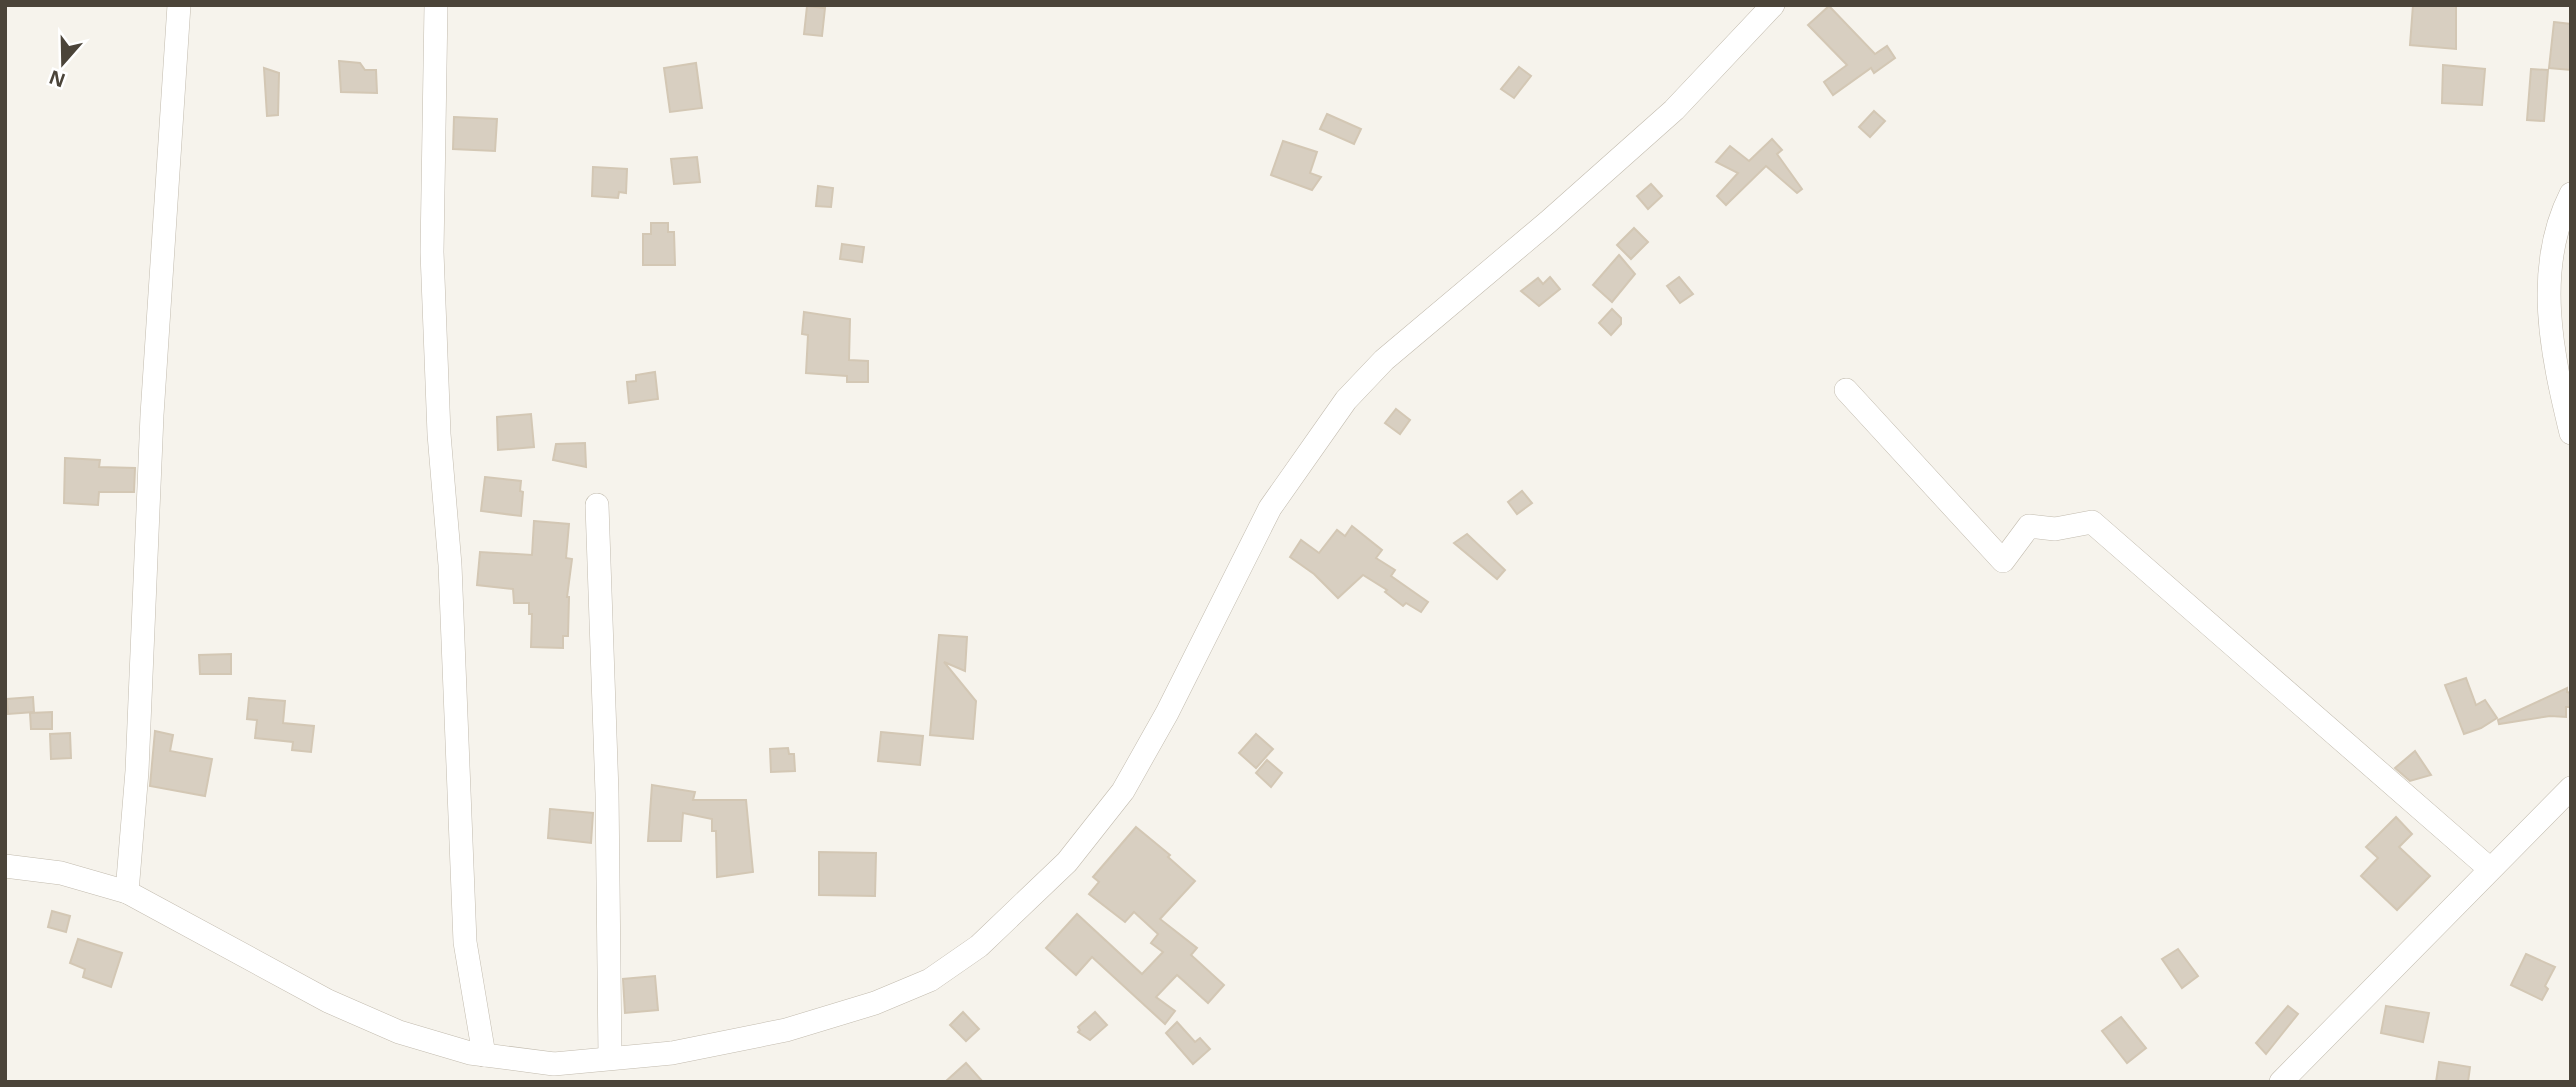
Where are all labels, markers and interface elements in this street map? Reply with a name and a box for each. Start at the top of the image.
north arrow [28,28,98,98]
text: N [45,64,69,94]

